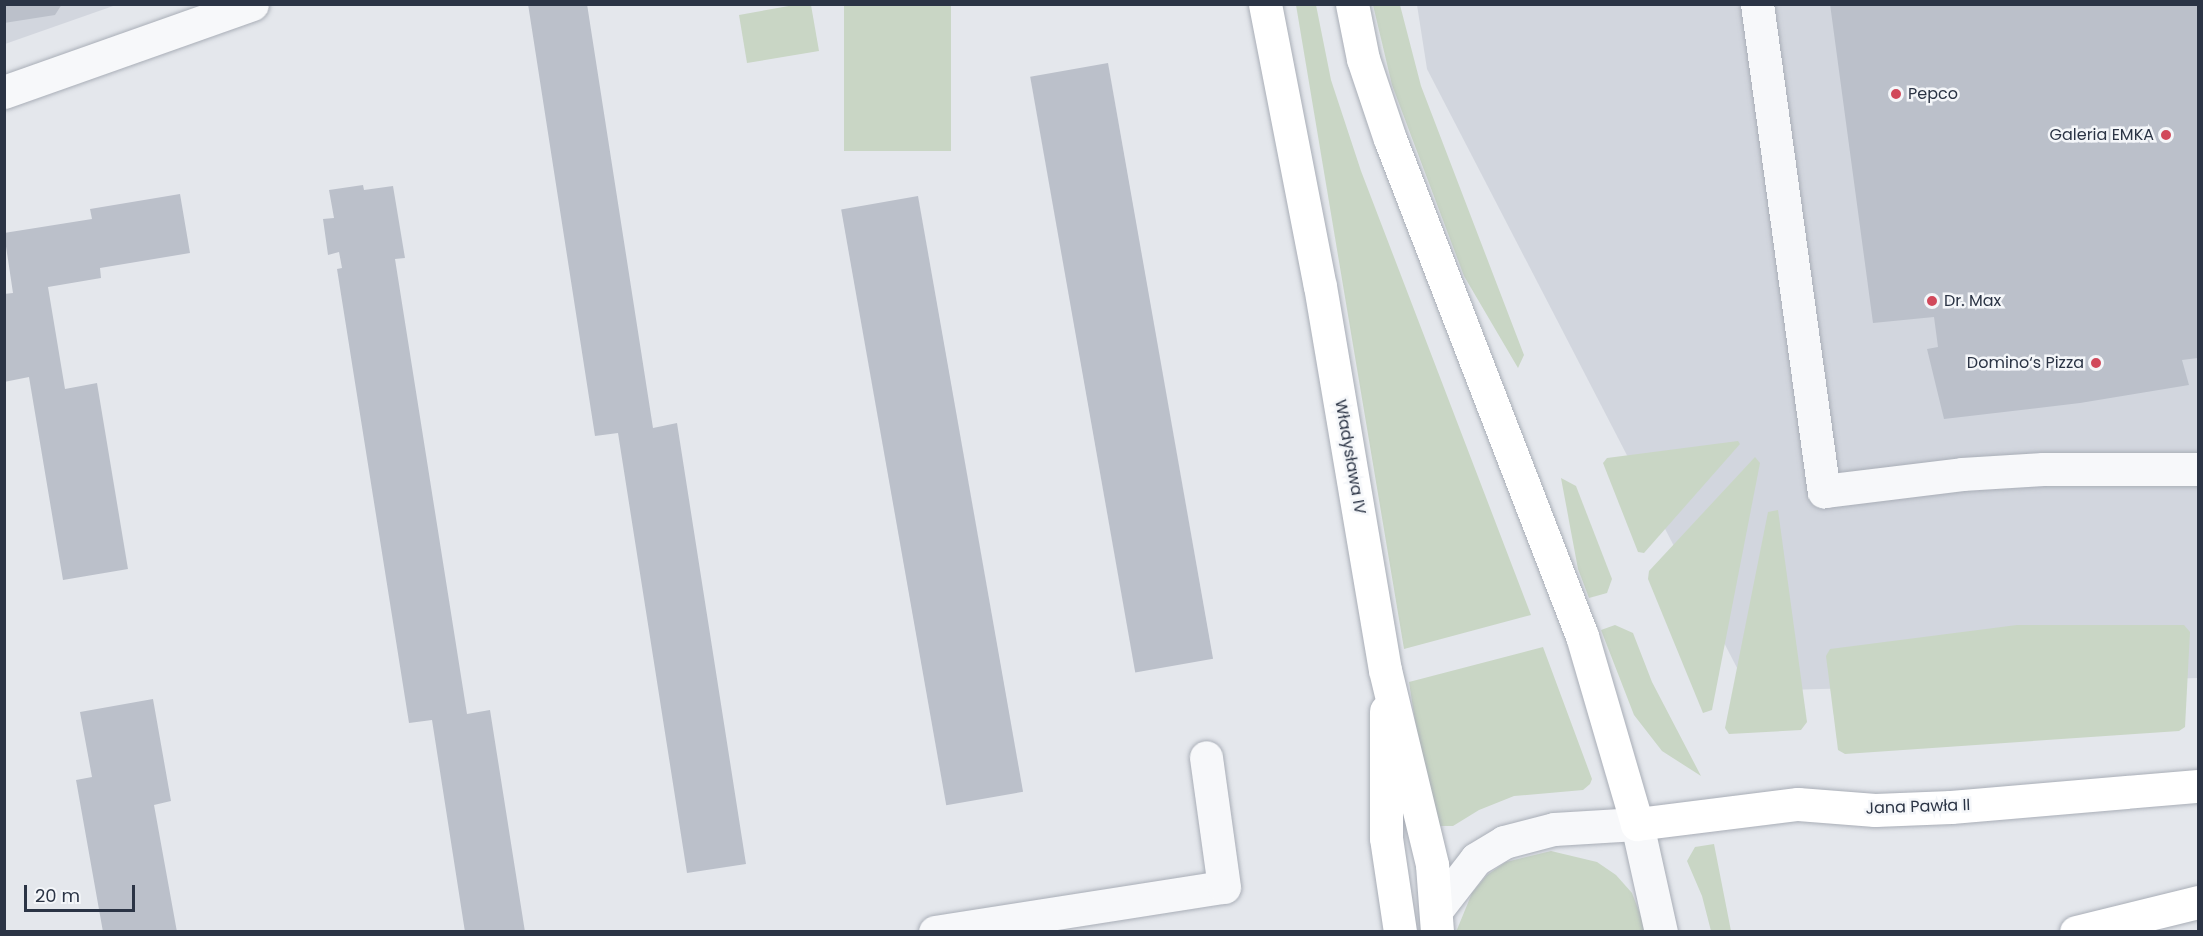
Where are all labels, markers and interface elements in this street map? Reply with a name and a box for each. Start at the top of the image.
place label: Pepco [1908,84,1958,104]
marker: Pepco [1889,87,1903,101]
place label: Galeria EMKA [2050,125,2154,145]
marker: Galeria EMKA [2159,128,2173,142]
place label: Dr. Max [1944,291,2001,311]
marker: Dr. Max [1925,294,1939,308]
place label: Domino‘s Pizza [1967,353,2084,373]
marker: Domino‘s Pizza [2089,356,2103,370]
street label: Władysława IV [1330,398,1370,516]
street label: Jana Pawła II [1865,796,1971,818]
scale bar [27,873,138,911]
text: 20 m [35,883,80,908]

